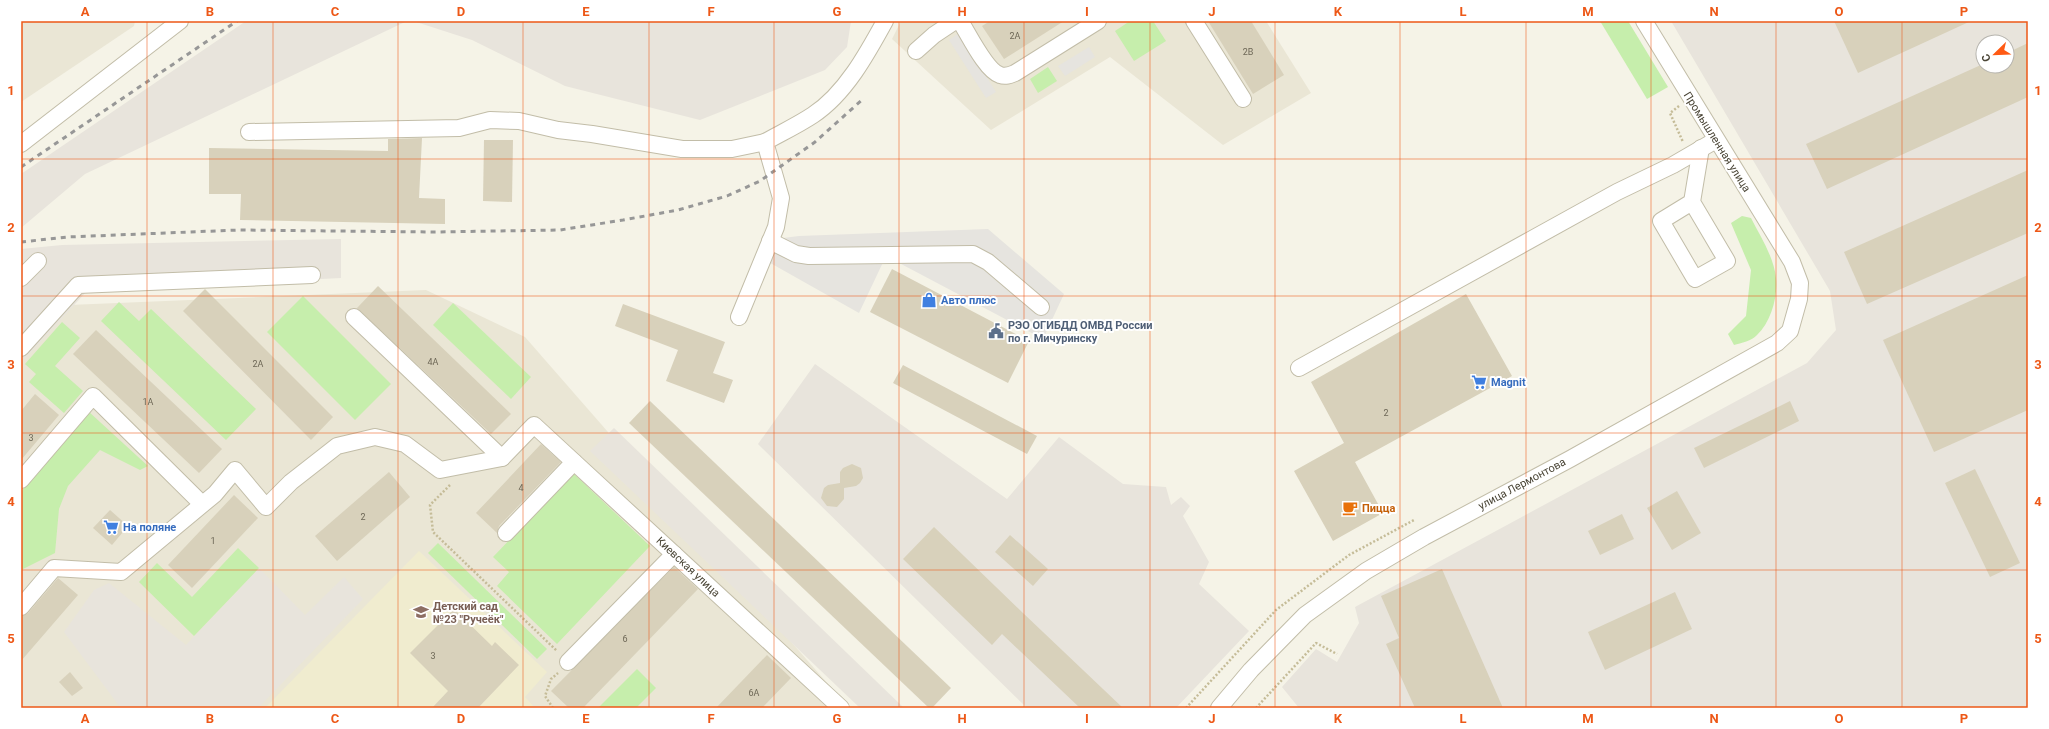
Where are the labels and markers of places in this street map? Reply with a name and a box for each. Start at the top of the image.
shop icon: Авто плюс [920,291,938,309]
place label: Авто плюс [941,294,996,307]
place label: РЭО ОГИБДД ОМВД России по г. Мичуринску [1008,319,1152,345]
public building icon: РЭО ОГИБДД ОМВД России по г. Мичуринску [987,322,1005,340]
supermarket icon: Magnit [1470,373,1488,391]
place label: Magnit [1491,376,1526,389]
cafe icon: Пицца [1341,499,1359,517]
place label: Пицца [1362,502,1395,515]
supermarket icon: На поляне [102,518,120,536]
place label: На поляне [123,521,176,534]
place label: Детский сад №23 "Ручеёк" [433,600,504,626]
school or university icon: Детский сад №23 "Ручеёк" [412,603,430,621]

